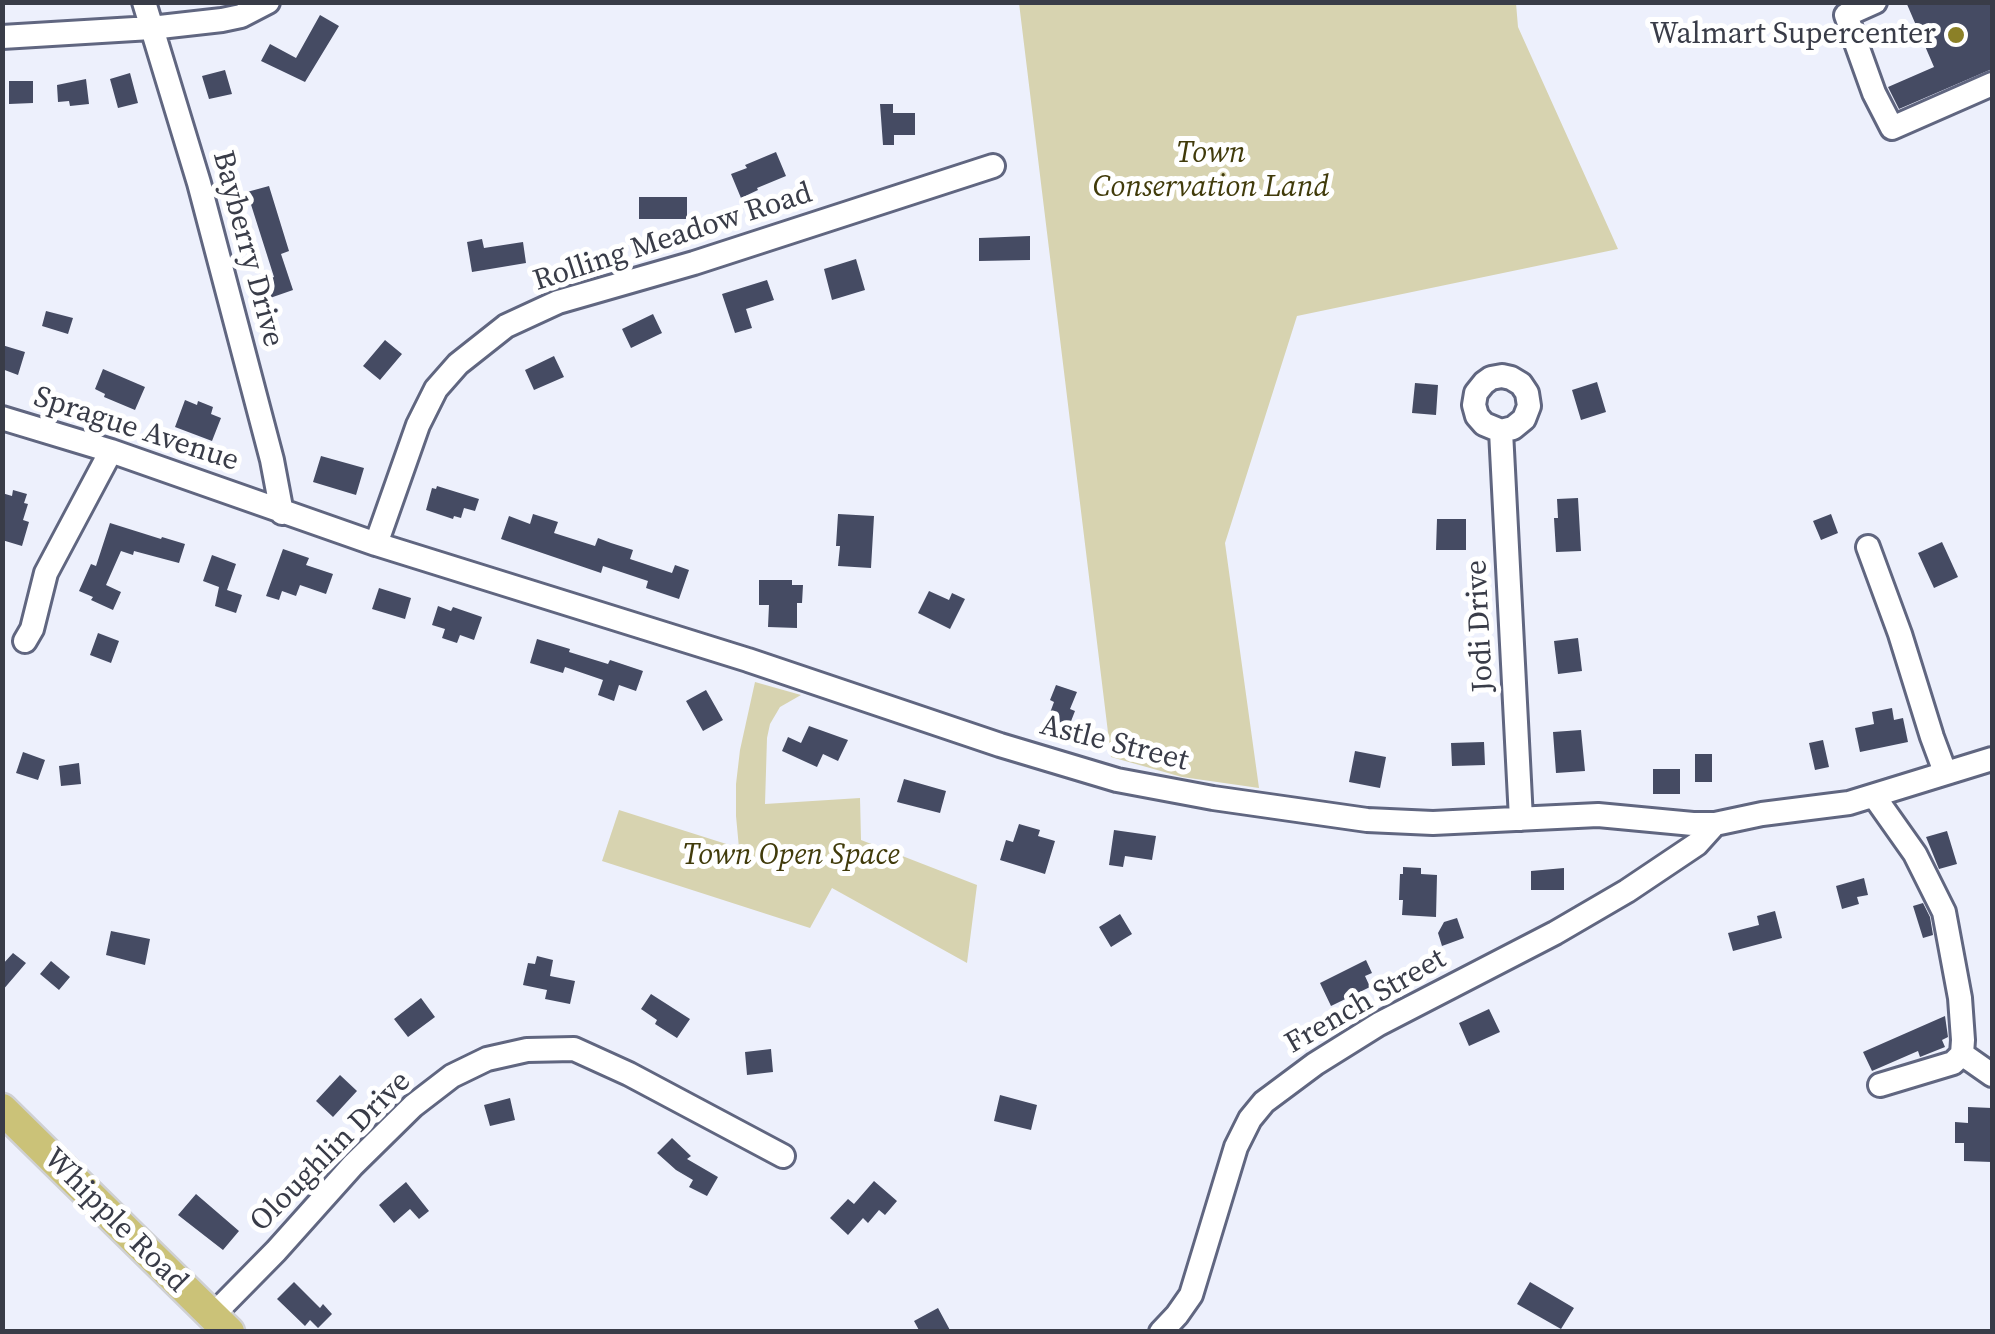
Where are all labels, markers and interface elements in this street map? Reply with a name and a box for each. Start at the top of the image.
place label: Walmart Supercenter [1650,17,1936,53]
marker: Walmart Supercenter [1945,24,1967,46]
park label: Town Conservation Land [1093,136,1329,206]
street label: Bayberry Drive [204,147,290,351]
street label: Rolling Meadow Road [529,176,817,300]
street label: Sprague Avenue [29,380,243,480]
street label: Jodi Drive [1460,559,1502,693]
street label: Astle Street [1036,708,1192,780]
park label: Town Open Space [682,838,900,874]
street label: French Street [1279,942,1453,1062]
street label: Oloughlin Drive [243,1064,419,1240]
street label: Whipple Road [35,1141,195,1301]

